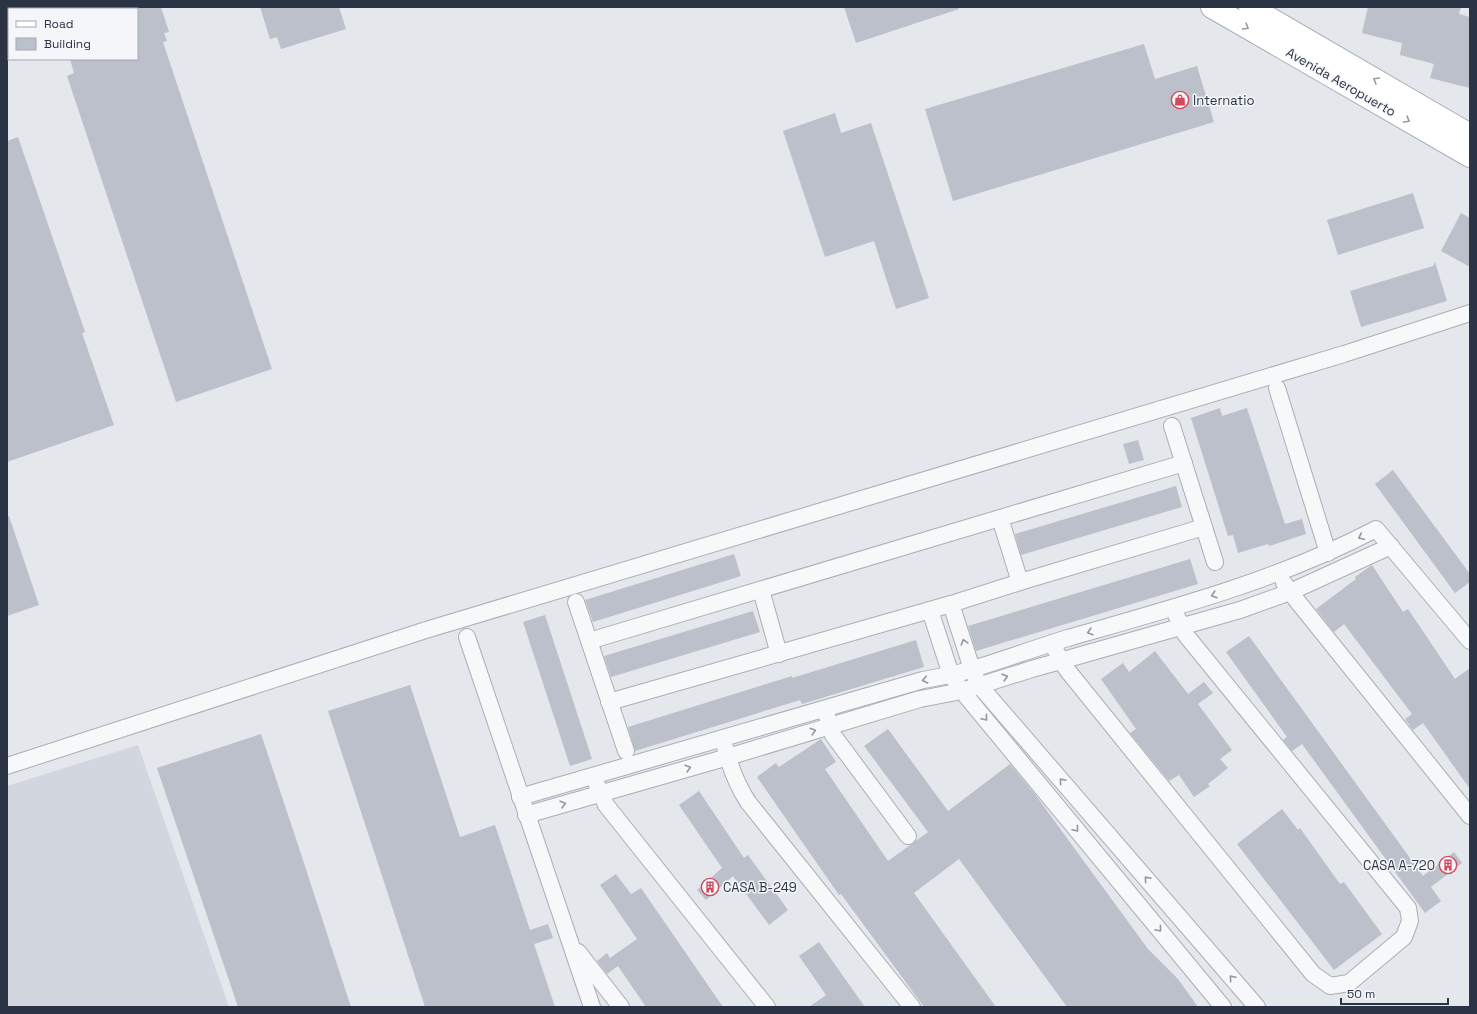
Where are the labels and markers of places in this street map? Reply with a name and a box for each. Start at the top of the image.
shop icon: Internatio [1170,90,1190,110]
place label: Internatio [1193,92,1255,109]
building icon: CASA A-720 [1438,855,1458,875]
place label: CASA A-720 [1363,857,1435,874]
building icon: CASA B-249 [700,877,720,897]
place label: CASA B-249 [723,879,797,896]

